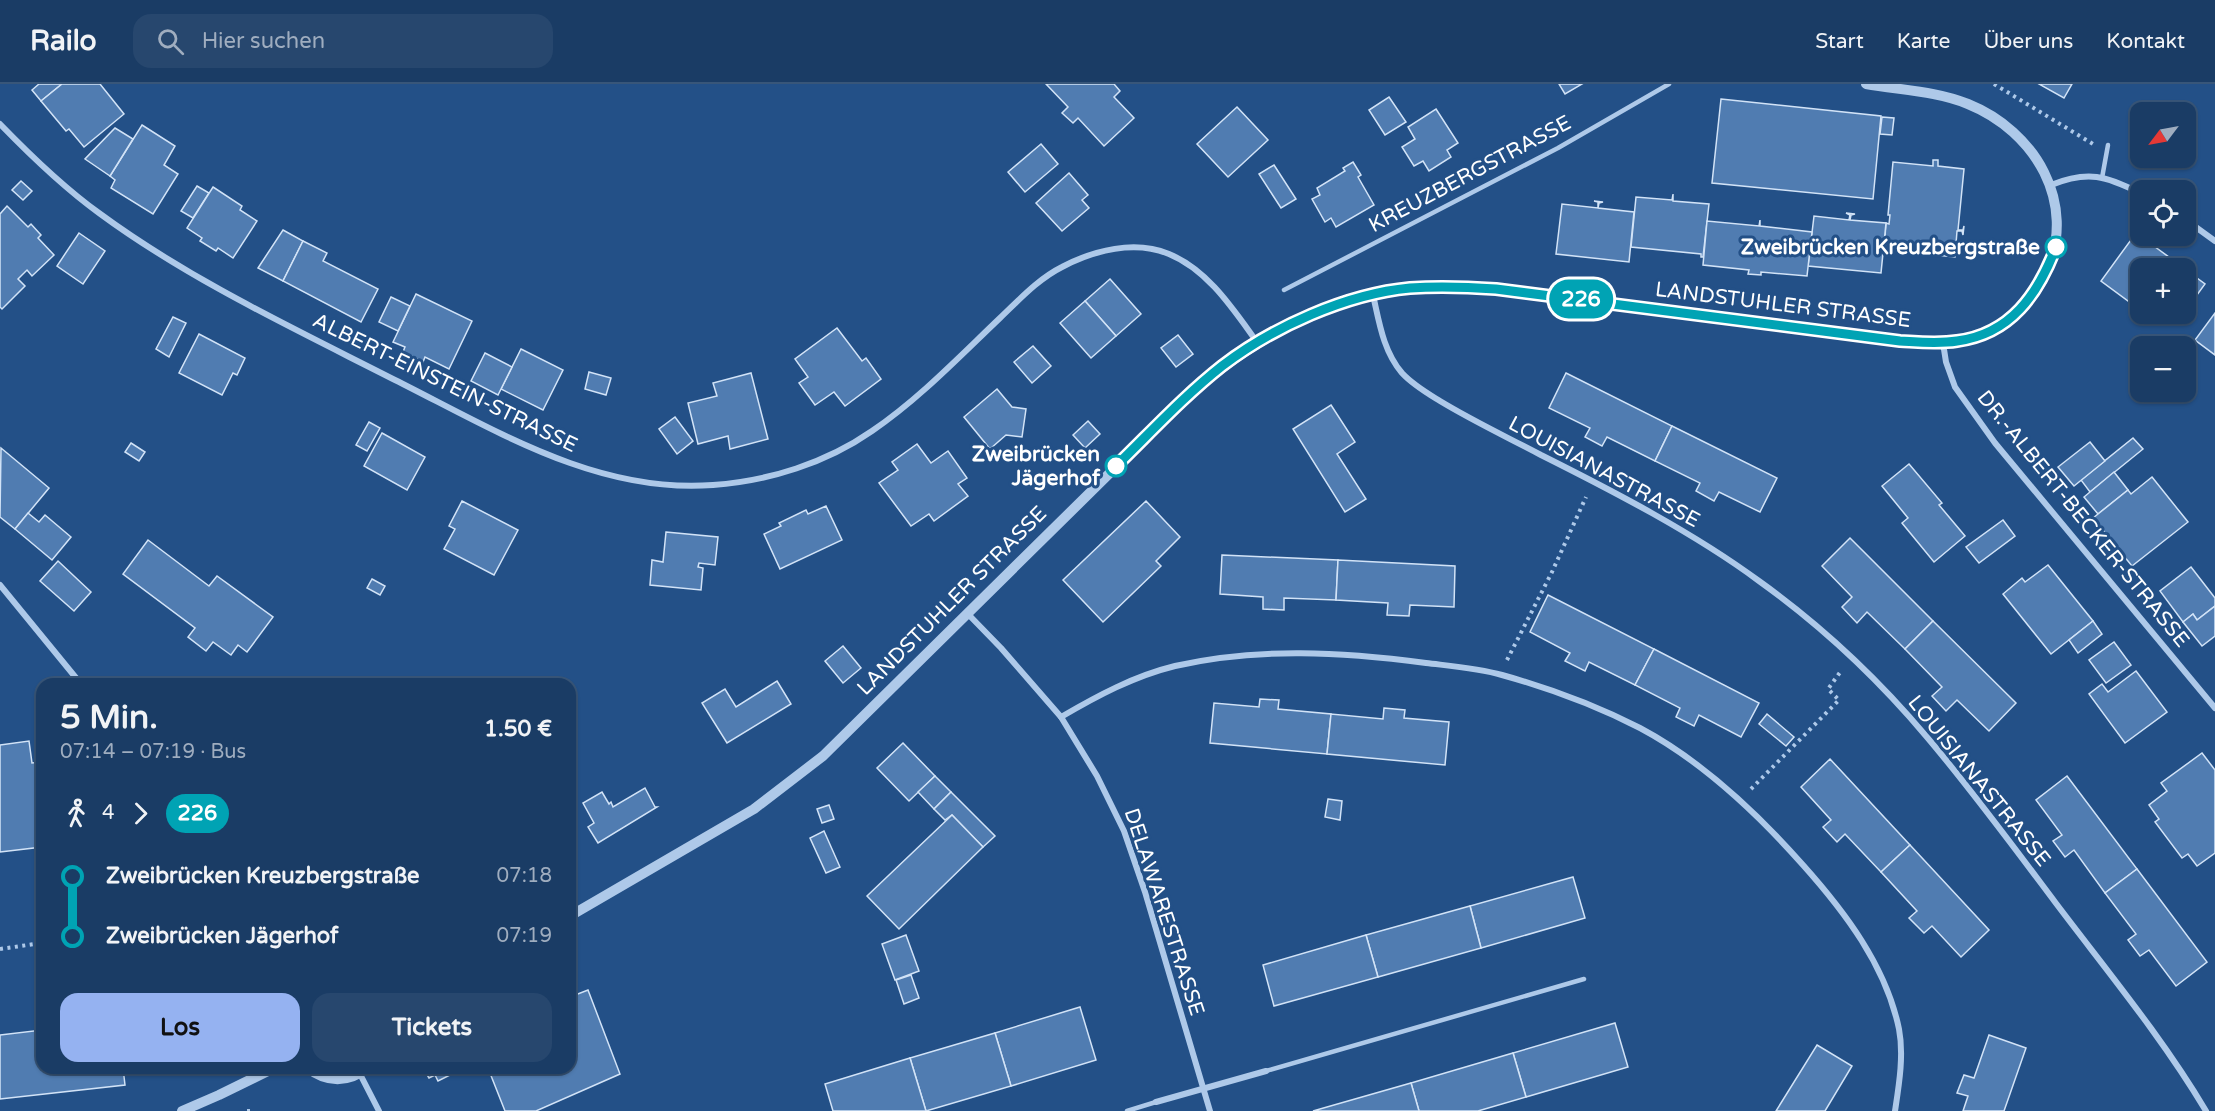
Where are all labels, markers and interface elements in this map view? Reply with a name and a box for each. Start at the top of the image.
search box [133,14,553,68]
text: Railo [30,24,97,58]
icon: search [154,25,187,58]
text: Hier suchen [202,28,325,54]
text: Start [1815,29,1864,54]
text: Karte [1897,29,1950,54]
text: Über uns [1983,29,2073,54]
text: Kontakt [2106,29,2185,54]
north arrow [2130,102,2196,168]
map controls [2130,102,2196,402]
street label: KREUZBERGSTRASSE [1365,110,1575,238]
button: locate [2130,180,2196,246]
place label: Zweibrücken Kreuzbergstraße [1741,235,2040,260]
marker: Zweibrücken Kreuzbergstraße [2045,236,2067,258]
button: + [2130,258,2196,324]
street label: LANDSTUHLER STRASSE [1654,277,1912,333]
line badge: 226 [1546,280,1616,318]
text: 226 [1561,287,1601,312]
street label: ALBERT-EINSTEIN-STRASSE [309,308,581,458]
button: − [2130,336,2196,402]
street label: DR.-ALBERT-BECKER-STRASSE [1972,386,2194,652]
street label: LOUISIANASTRASSE [1504,411,1704,533]
place label: Zweibrücken Jägerhof [972,442,1101,491]
marker: Zweibrücken Jägerhof [1105,455,1127,477]
street label: LANDSTUHLER STRASSE [852,501,1052,701]
street label: LOUISIANASTRASSE [1902,690,2056,872]
text: 5 Min. [60,698,158,737]
text: 1.50 € [484,716,552,742]
text: 07:14 – 07:19 · Bus [60,740,246,764]
icon: walk [60,797,93,830]
icon: forward [124,797,157,830]
text: 4 [102,801,115,825]
text: 226 [178,801,217,826]
street label: DELAWARESTRASSE [1119,805,1209,1019]
text: Zweibrücken Kreuzbergstraße [106,863,419,889]
text: 07:18 [497,864,552,888]
text: Zweibrücken Jägerhof [106,923,338,949]
text: 07:19 [497,924,552,948]
button: Los [60,993,300,1062]
button: Tickets [312,993,552,1062]

